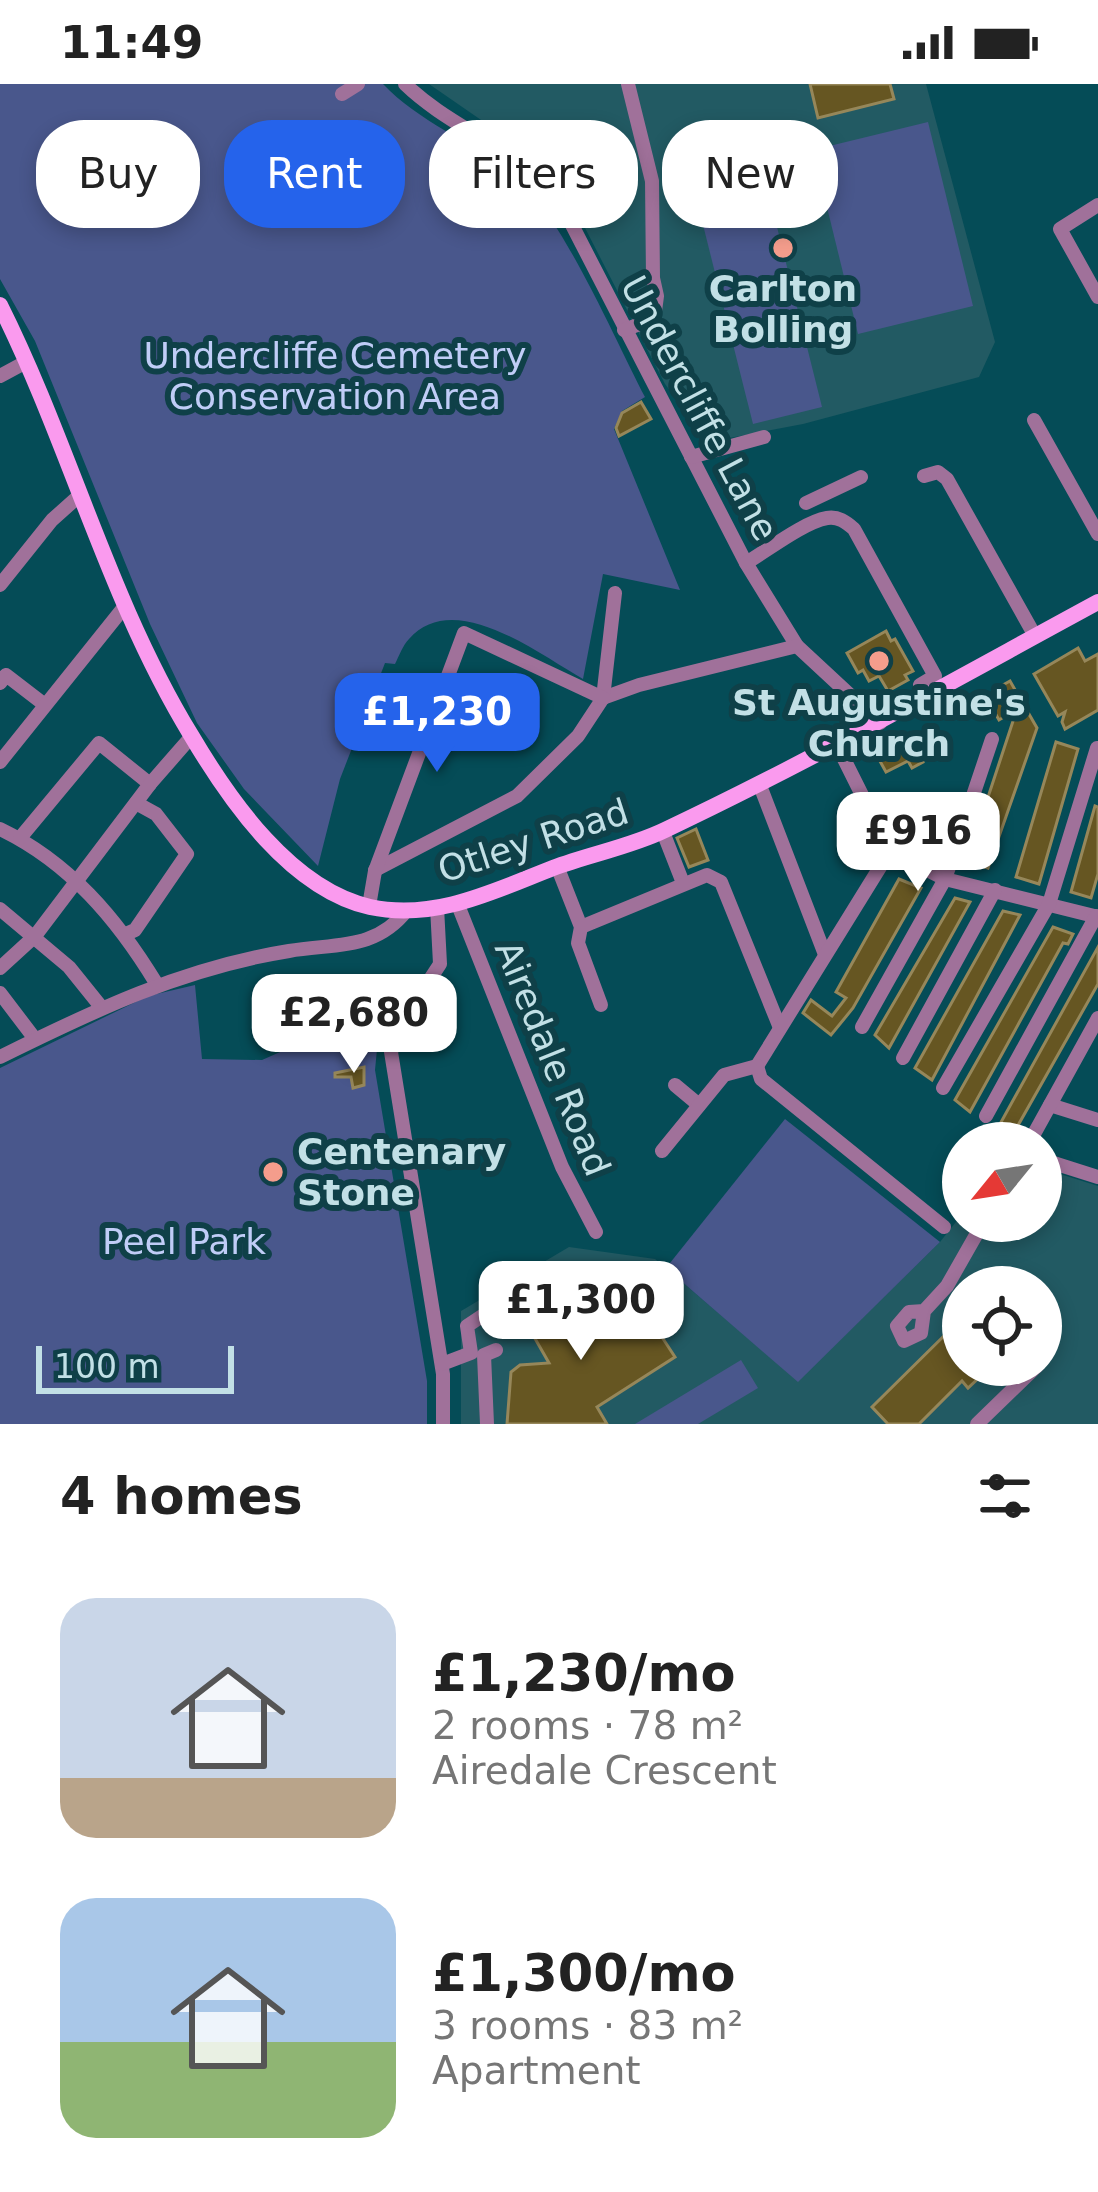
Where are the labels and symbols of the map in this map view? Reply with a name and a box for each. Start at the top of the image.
marker: Carlton Bolling [770,235,796,261]
place label: Carlton Bolling [709,268,857,350]
street label: Undercliffe Lane [613,269,787,547]
park label: Undercliffe Cemetery Conservation Area [143,335,527,417]
marker: St Augustine's Church [866,648,892,674]
pin: £1,230 [339,673,535,775]
place label: St Augustine's Church [732,682,1026,764]
street label: Otley Road [433,790,633,891]
pin: £916 [847,792,989,894]
street label: Airedale Road [487,935,618,1182]
pin: £2,680 [256,974,452,1076]
north arrow [942,1122,1062,1242]
place label: Centenary Stone [297,1131,506,1213]
marker: Centenary Stone [260,1159,286,1185]
park label: Peel Park [102,1221,266,1262]
pin: £1,300 [483,1261,679,1363]
scale bar [36,1340,234,1393]

